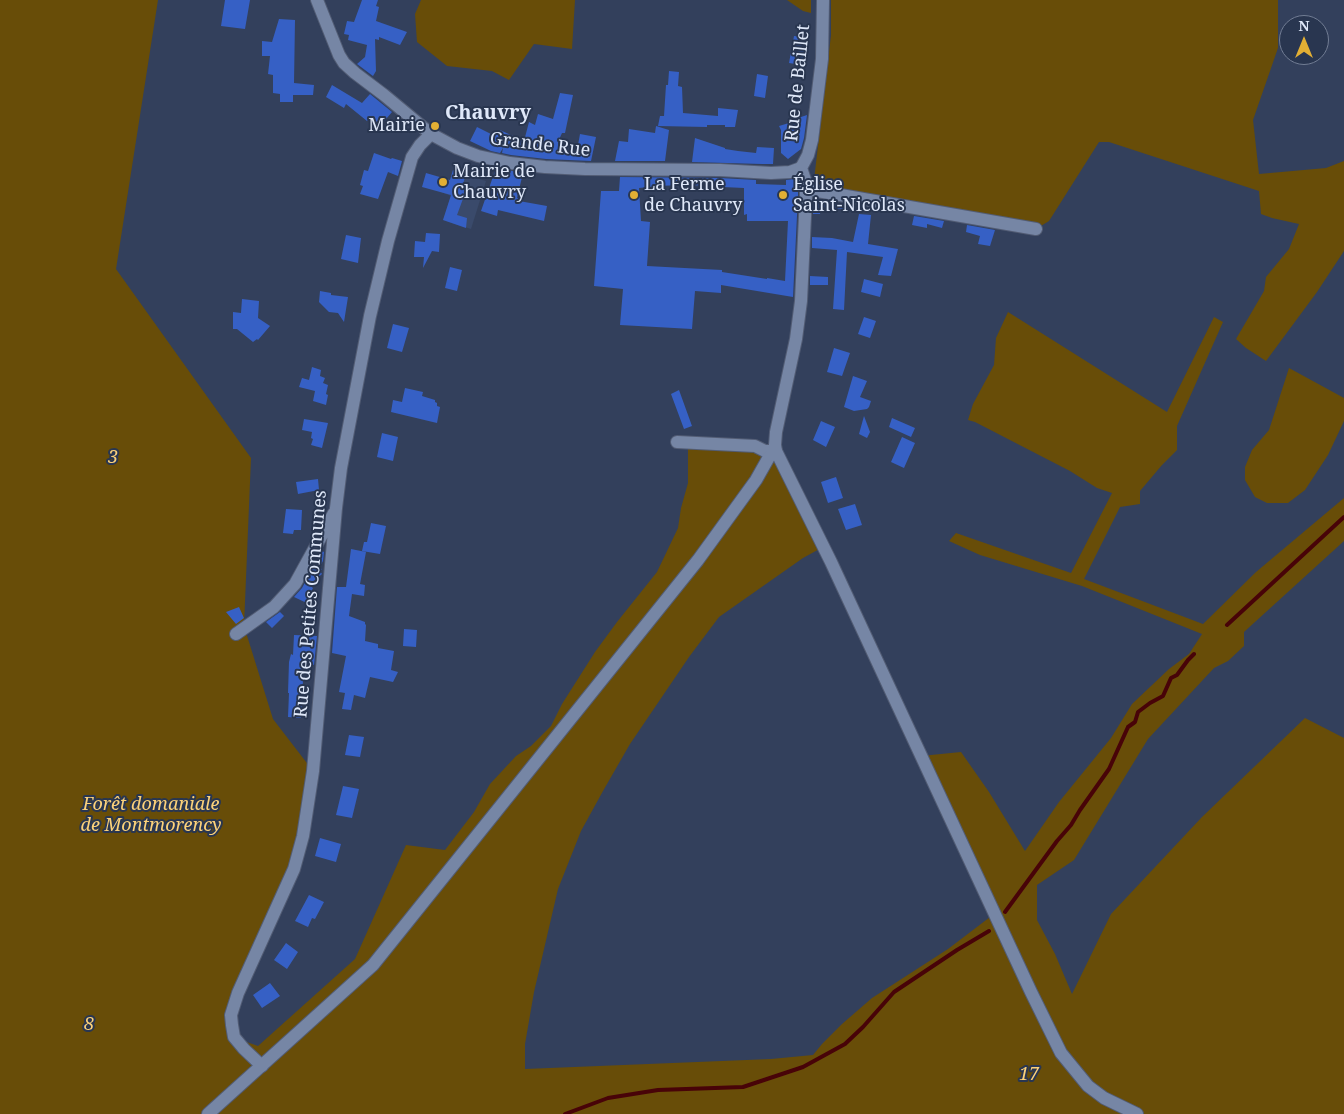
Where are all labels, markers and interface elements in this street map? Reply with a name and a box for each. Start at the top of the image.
north arrow [1279,15,1329,65]
text: N [1298,16,1310,35]
street label: Rue de Baillet [781,23,815,143]
district label: Chauvry [445,101,531,125]
place label: Mairie [368,115,425,137]
marker: Mairie [429,120,441,132]
street label: Grande Rue [489,128,591,162]
place label: Mairie de Chauvry [453,161,535,203]
place label: La Ferme de Chauvry [644,174,742,216]
place label: Église Saint-Nicolas [793,174,905,216]
marker: Mairie de Chauvry [437,176,449,188]
marker: La Ferme de Chauvry [628,189,640,201]
marker: Église Saint-Nicolas [777,189,789,201]
park label: 3 [108,447,118,469]
street label: Rue des Petites Communes [290,489,332,719]
park label: Forêt domaniale de Montmorency [80,794,222,836]
park label: 8 [84,1014,94,1036]
park label: 17 [1019,1064,1039,1086]

